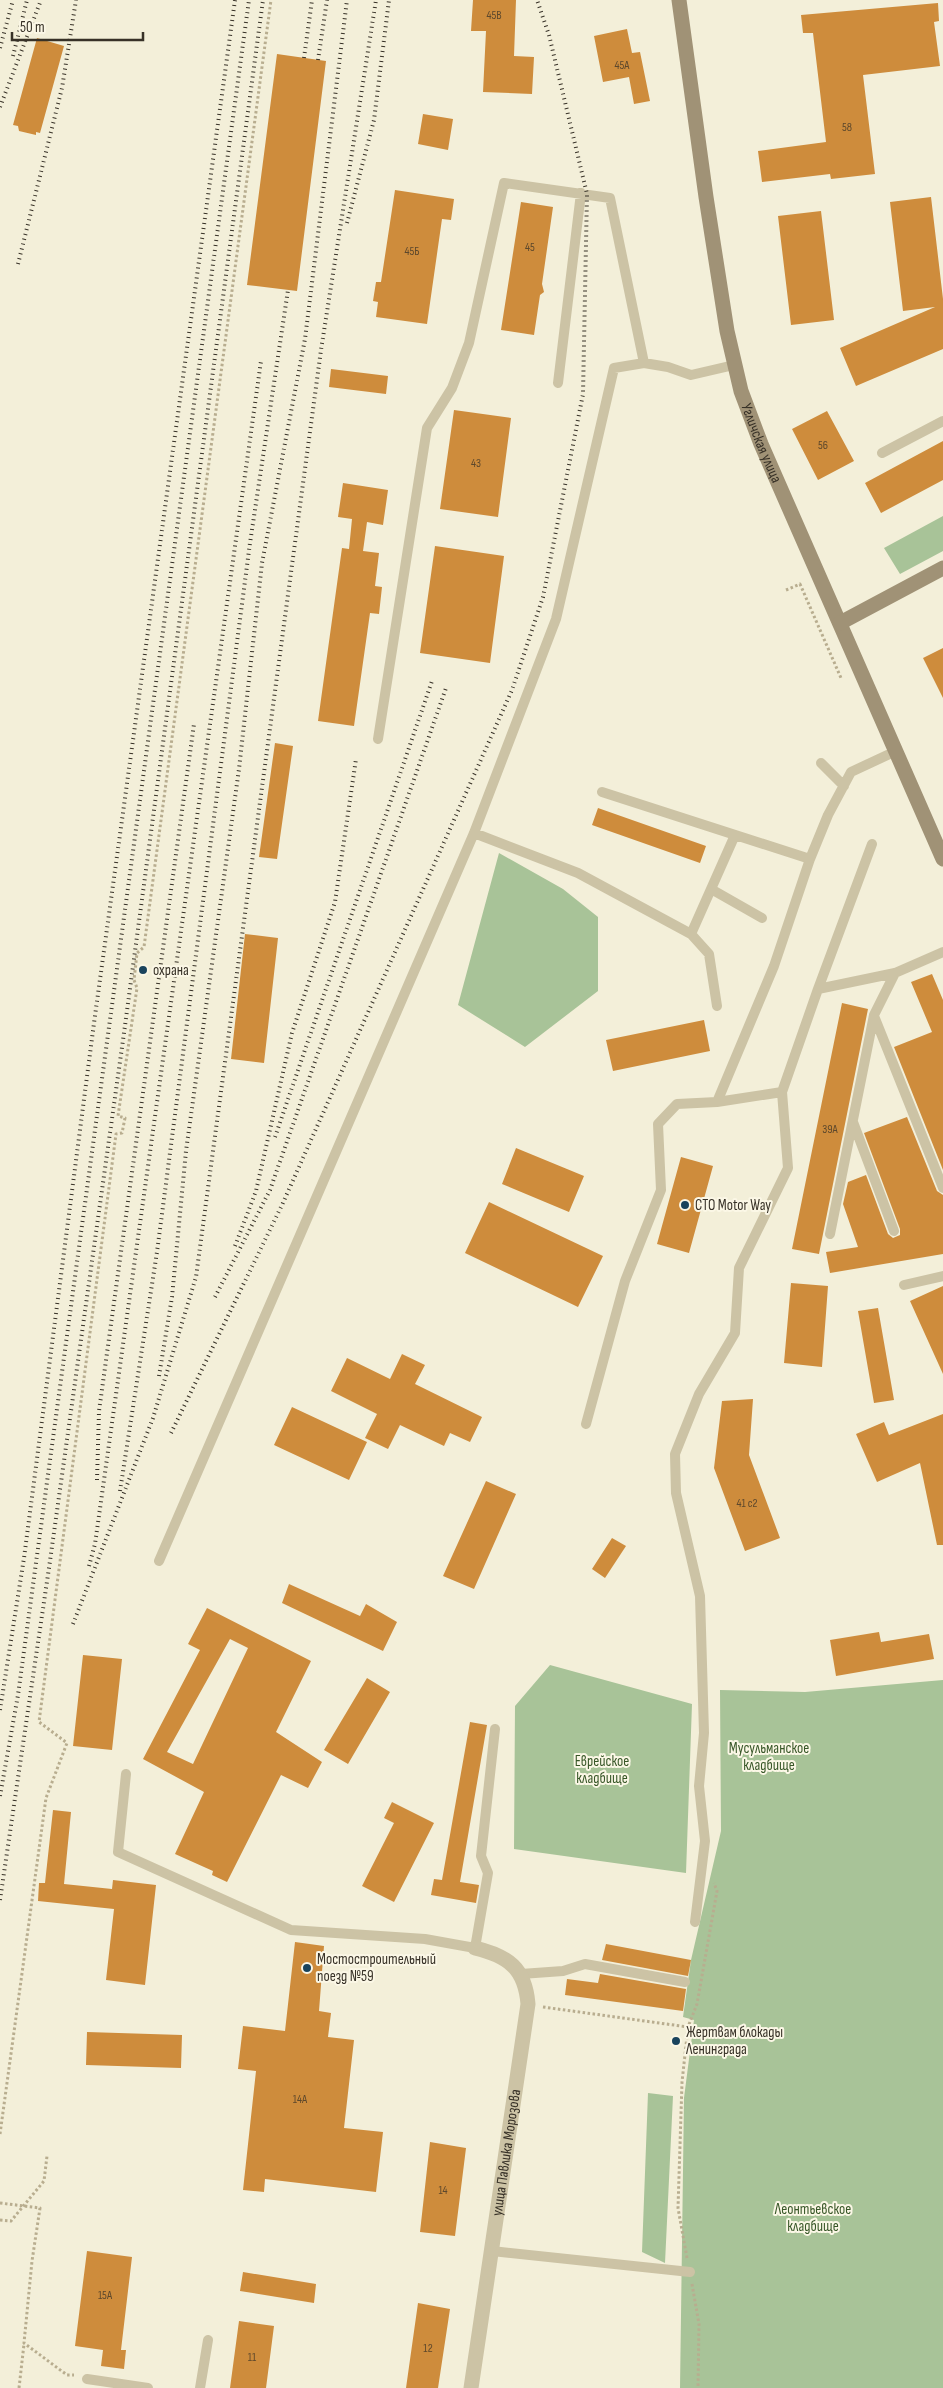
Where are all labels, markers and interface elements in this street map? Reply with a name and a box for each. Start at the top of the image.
house number: 45В [486,8,502,23]
scale bar [12,10,144,42]
text: 50 m [20,18,45,37]
house number: 45А [614,58,630,73]
house number: 58 [842,120,852,135]
house number: 45 [525,240,535,255]
house number: 45Б [404,244,420,259]
street label: Угличская улица [737,401,786,486]
house number: 56 [818,438,828,453]
house number: 43 [471,456,481,471]
place label: охрана [153,961,189,980]
marker: охрана [137,964,149,976]
house number: 39А [822,1122,839,1137]
place label: СТО Motor Way [695,1196,771,1215]
marker: СТО Motor Way [679,1199,691,1211]
house number: 41 с2 [737,1496,758,1511]
park label: Мусульманское кладбище [729,1739,809,1775]
park label: Еврейское кладбище [575,1752,629,1788]
place label: Мостостроительный поезд №59 [317,1950,436,1986]
marker: Мостостроительный поезд №59 [301,1962,313,1974]
place label: Жертвам блокады Ленинграда [685,2023,783,2059]
marker: Жертвам блокады Ленинграда [670,2035,682,2047]
street label: улица Павлика Морозова [488,2088,525,2217]
house number: 14А [293,2092,308,2107]
house number: 14 [438,2183,448,2198]
park label: Леонтьевское кладбище [774,2200,851,2236]
house number: 15А [98,2288,113,2303]
house number: 12 [423,2341,433,2356]
house number: 11 [248,2350,257,2365]

